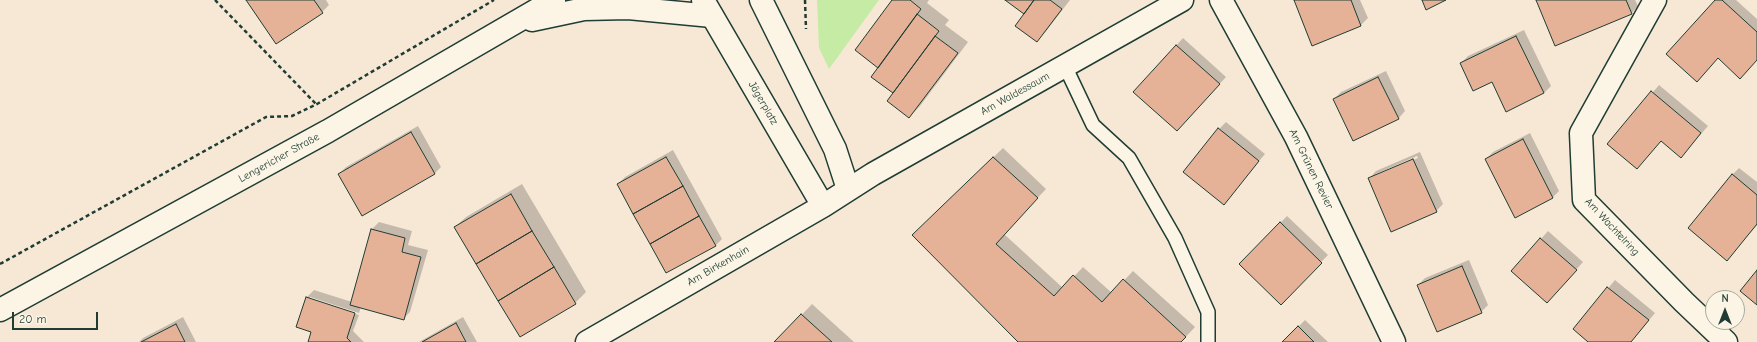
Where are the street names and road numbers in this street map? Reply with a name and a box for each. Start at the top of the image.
street label: Am Waldessaum [978,70,1052,118]
street label: Jägerplatz [745,79,781,127]
street label: Am Grünen Revier [1286,127,1336,211]
street label: Lengericher Straße [236,130,322,186]
street label: Am Wachtelring [1582,195,1642,259]
street label: Am Birkenhain [685,243,751,289]

